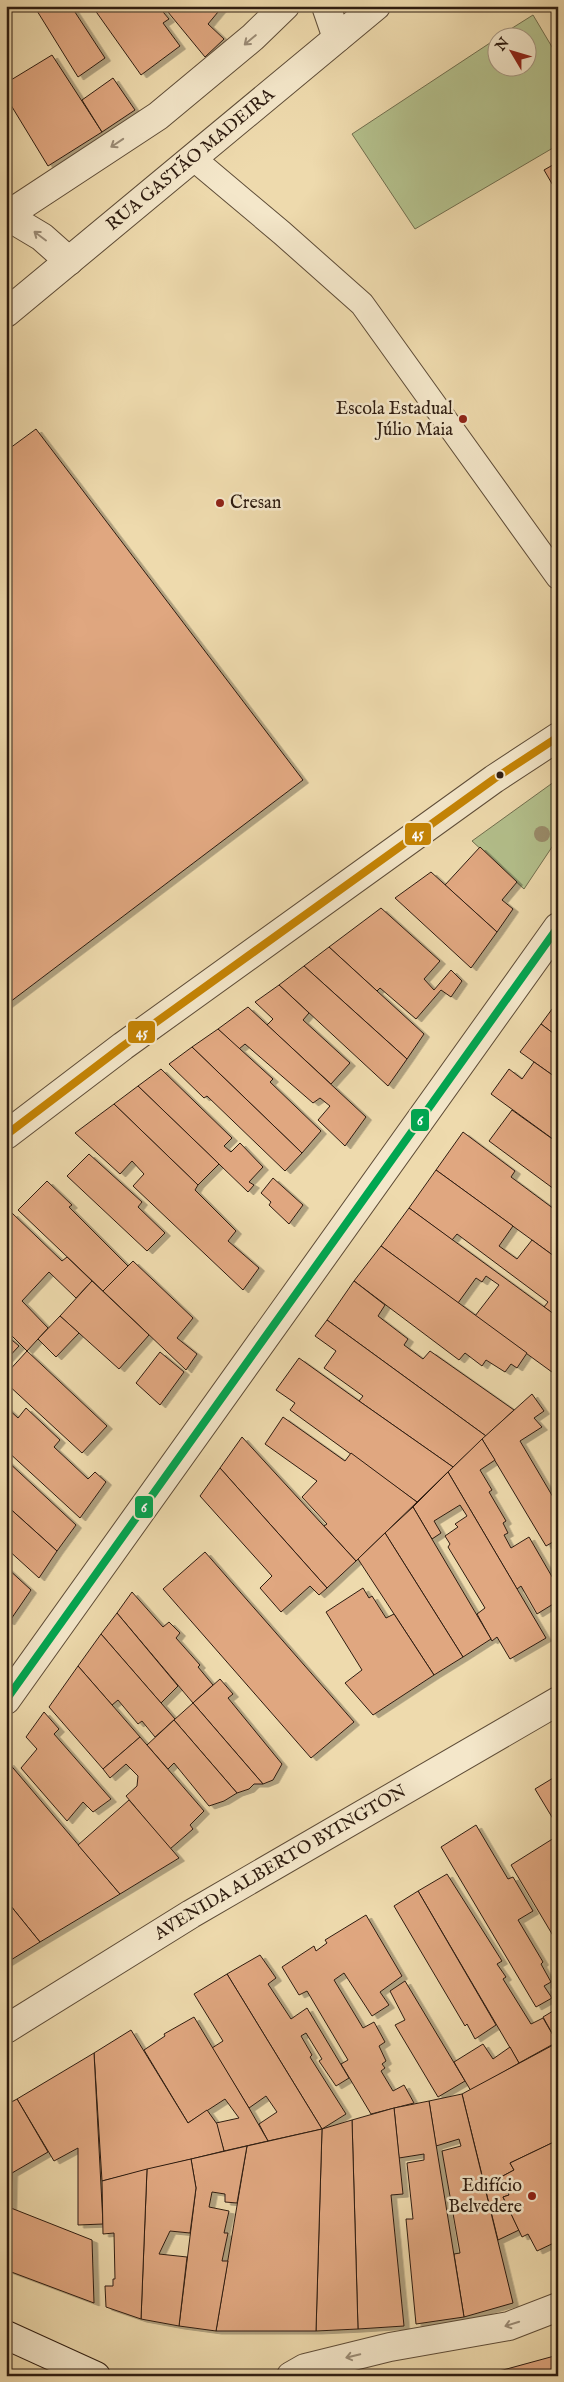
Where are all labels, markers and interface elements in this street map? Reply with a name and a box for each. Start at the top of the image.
north arrow [486,28,536,78]
one-way arrow [243,34,256,45]
text: N [491,34,513,56]
street label: RUA GASTÃO MADEIRA [102,83,280,236]
one-way arrow [110,137,124,148]
one-way arrow [33,231,47,241]
place label: Escola Estadual Júlio Maia [336,398,453,442]
marker: Escola Estadual Júlio Maia [457,413,469,425]
place label: Cresan [230,492,282,515]
marker: Cresan [214,497,226,509]
unlabelled marker [495,770,505,780]
line badge: 45 [404,822,432,846]
text: 45 [412,825,424,843]
line badge: 45 [127,1020,156,1044]
text: 45 [136,1024,148,1042]
line badge: 6 [410,1108,430,1132]
text: 6 [417,1112,424,1130]
line badge: 6 [134,1495,154,1519]
text: 6 [141,1499,148,1517]
street label: AVENIDA ALBERTO BYINGTON [149,1780,411,1946]
place label: Edifício Belvedere [448,2175,522,2219]
marker: Edifício Belvedere [526,2190,538,2202]
one-way arrow [504,2320,520,2330]
one-way arrow [346,2352,362,2361]

